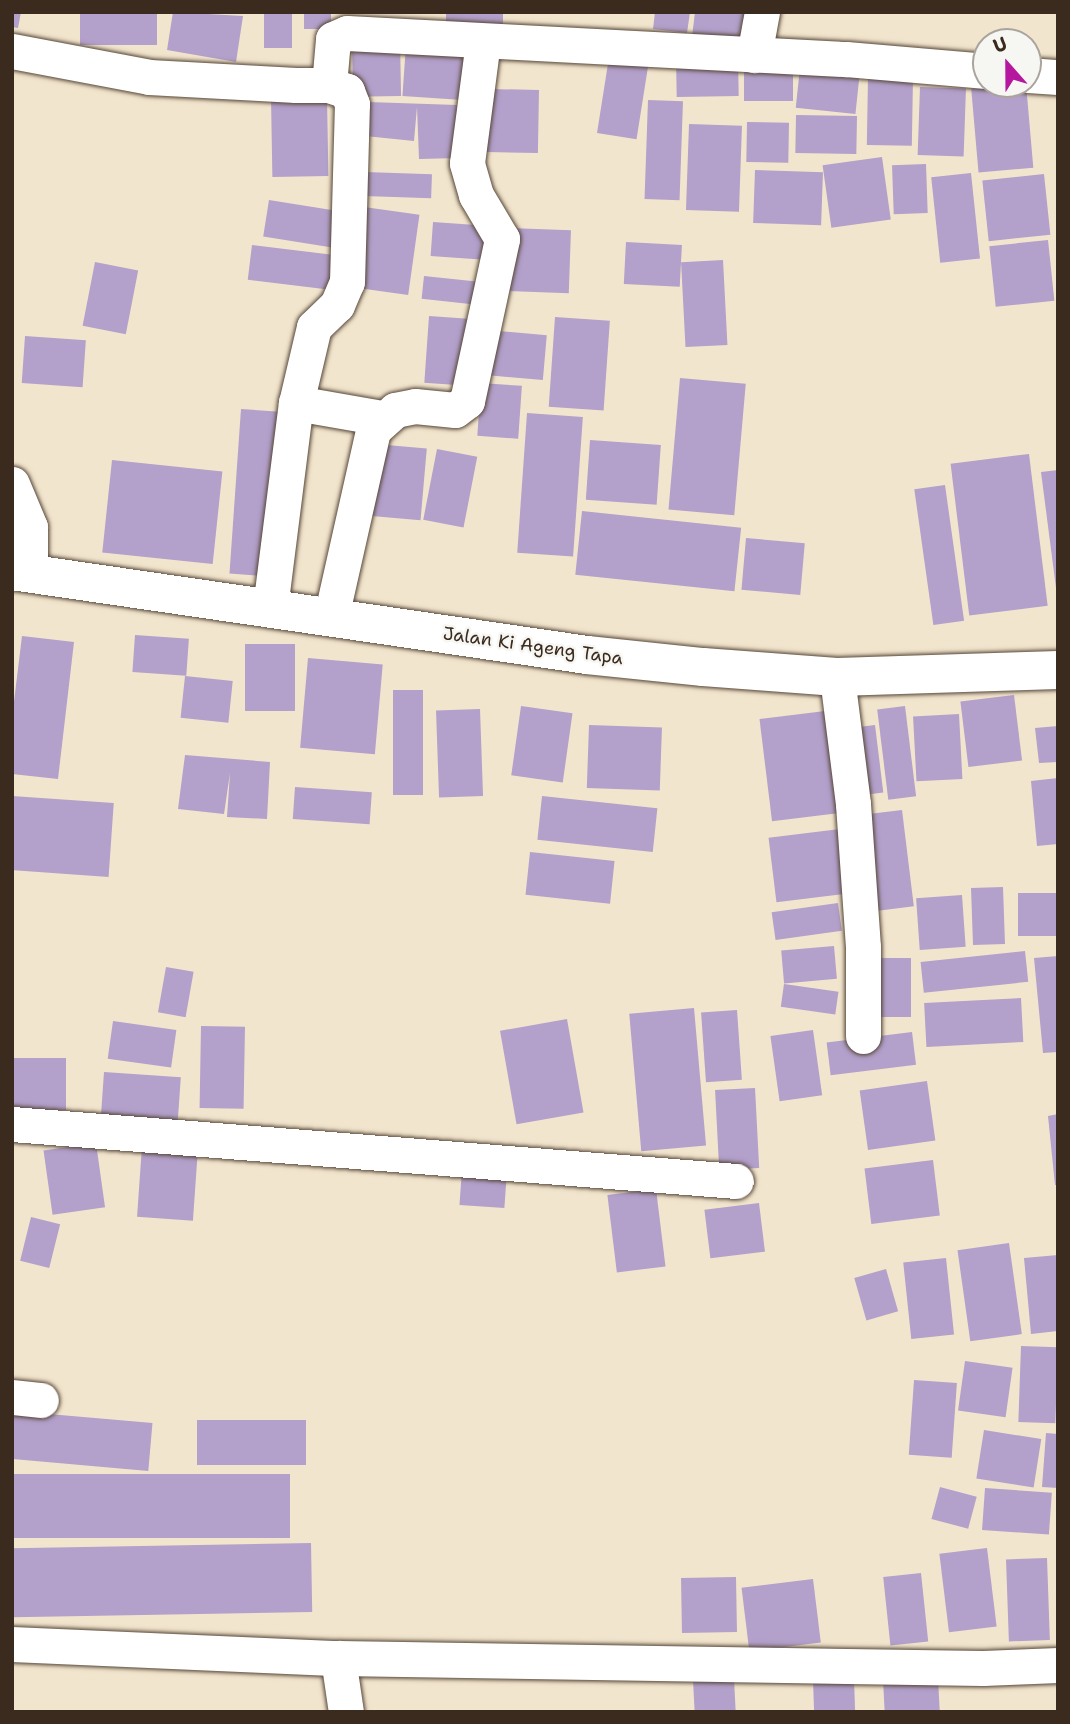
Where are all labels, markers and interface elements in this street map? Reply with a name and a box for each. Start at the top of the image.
north arrow [972,28,1042,98]
text: U [989,31,1011,59]
street label: Jalan Ki Ageng Tapa [442,623,624,669]

